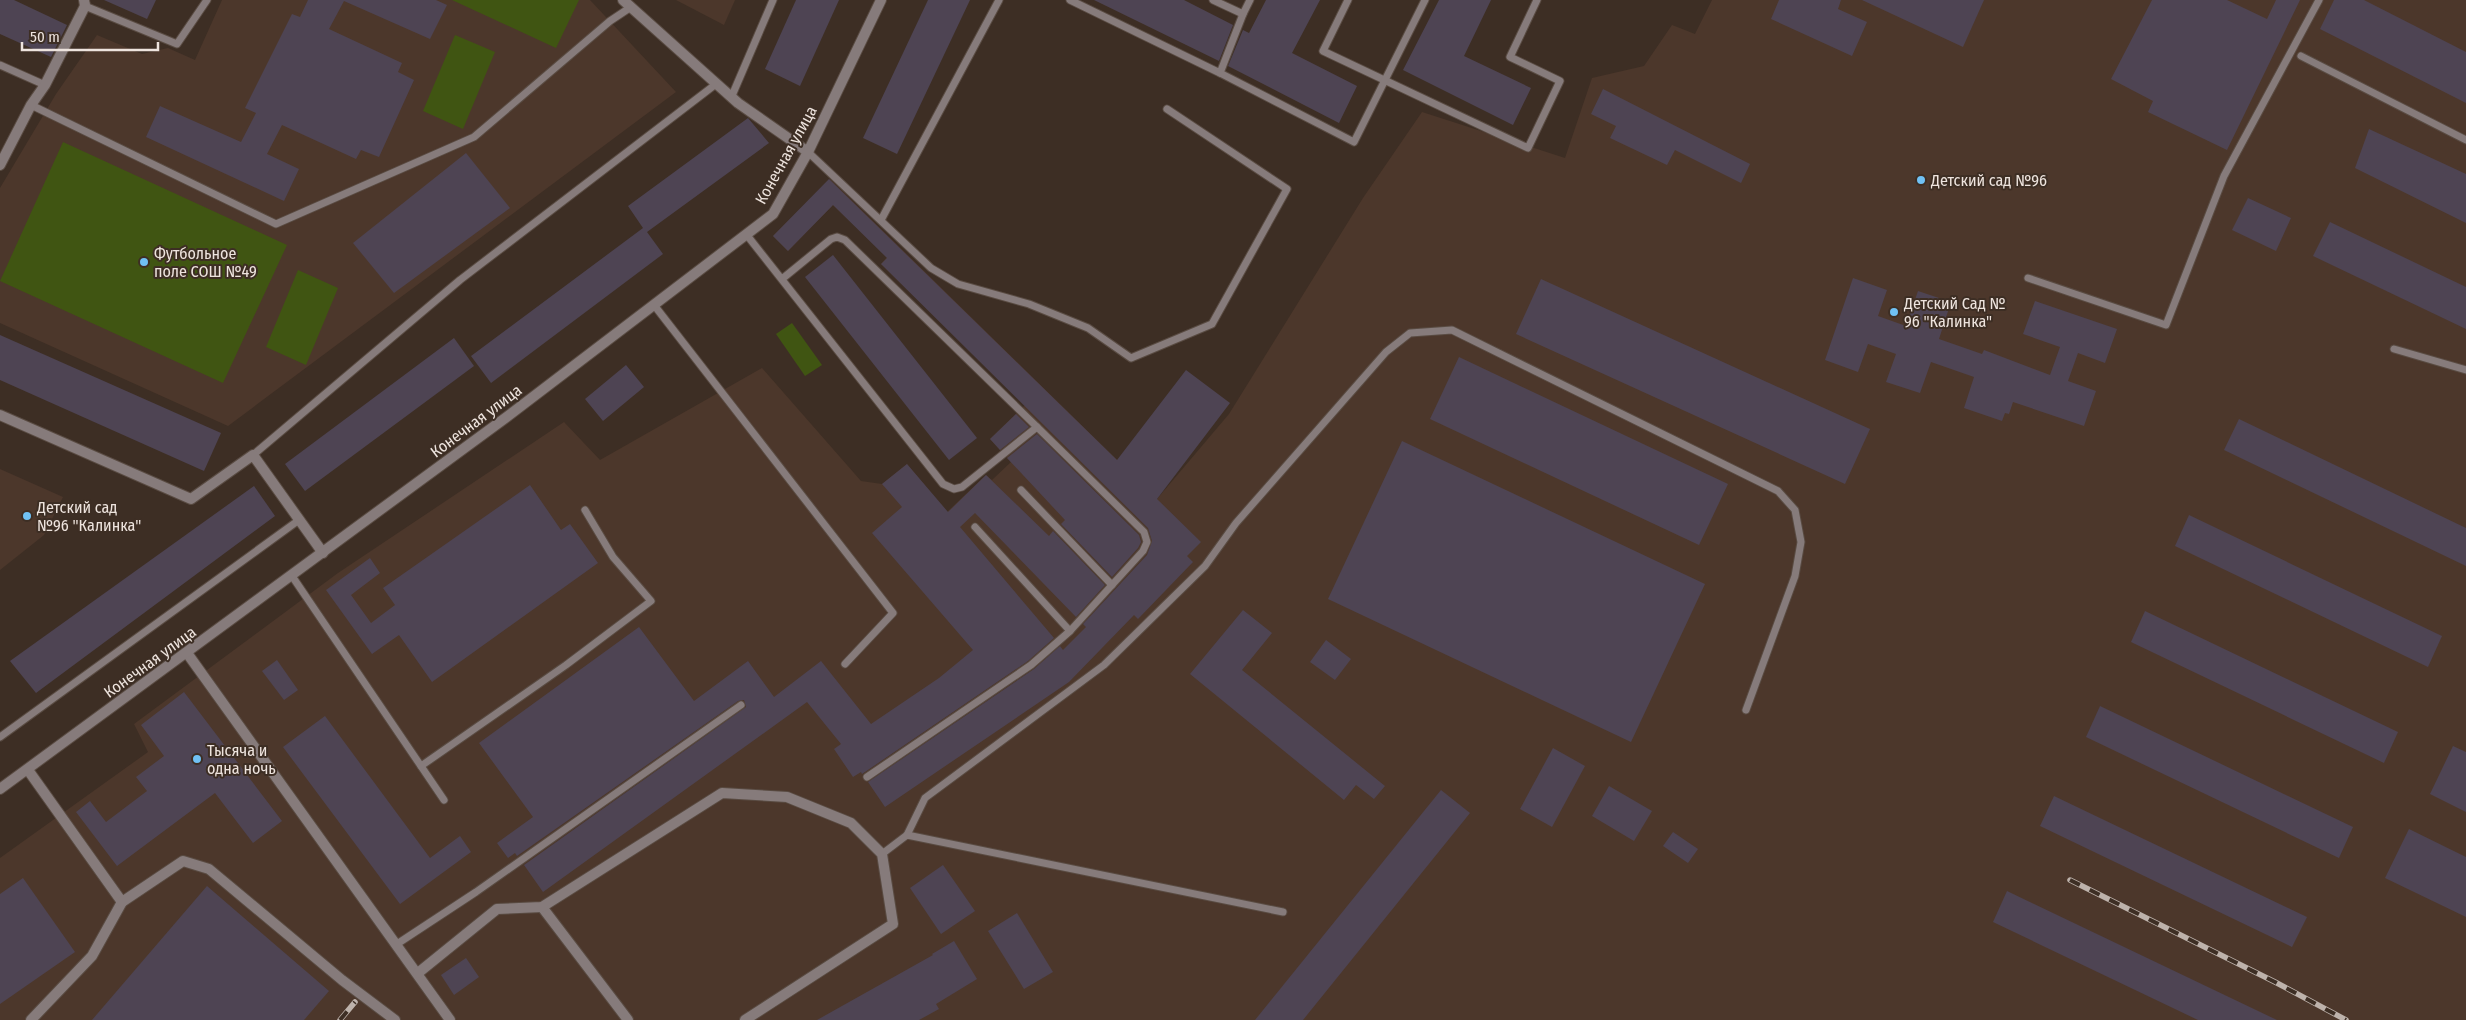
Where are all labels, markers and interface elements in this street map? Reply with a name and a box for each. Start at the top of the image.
scale bar [22,20,159,52]
text: 50 m [30,28,60,46]
street label: Конечная улица [751,102,821,207]
place label: Детский сад №96 [1930,171,2047,190]
marker: Детский сад №96 [1915,174,1927,186]
place label: Футбольное поле СОШ №49 [154,244,257,281]
marker: Футбольное поле СОШ №49 [138,256,150,268]
place label: Детский Сад № 96 "Калинка" [1903,294,2006,331]
marker: Детский Сад № 96 "Калинка" [1888,306,1900,318]
street label: Конечная улица [427,380,525,461]
place label: Детский сад №96 "Калинка" [36,498,141,535]
marker: Детский сад №96 "Калинка" [21,510,33,522]
street label: Конечная улица [100,622,200,702]
place label: Тысяча и одна ночь [207,741,276,778]
marker: Тысяча и одна ночь [191,753,203,765]

